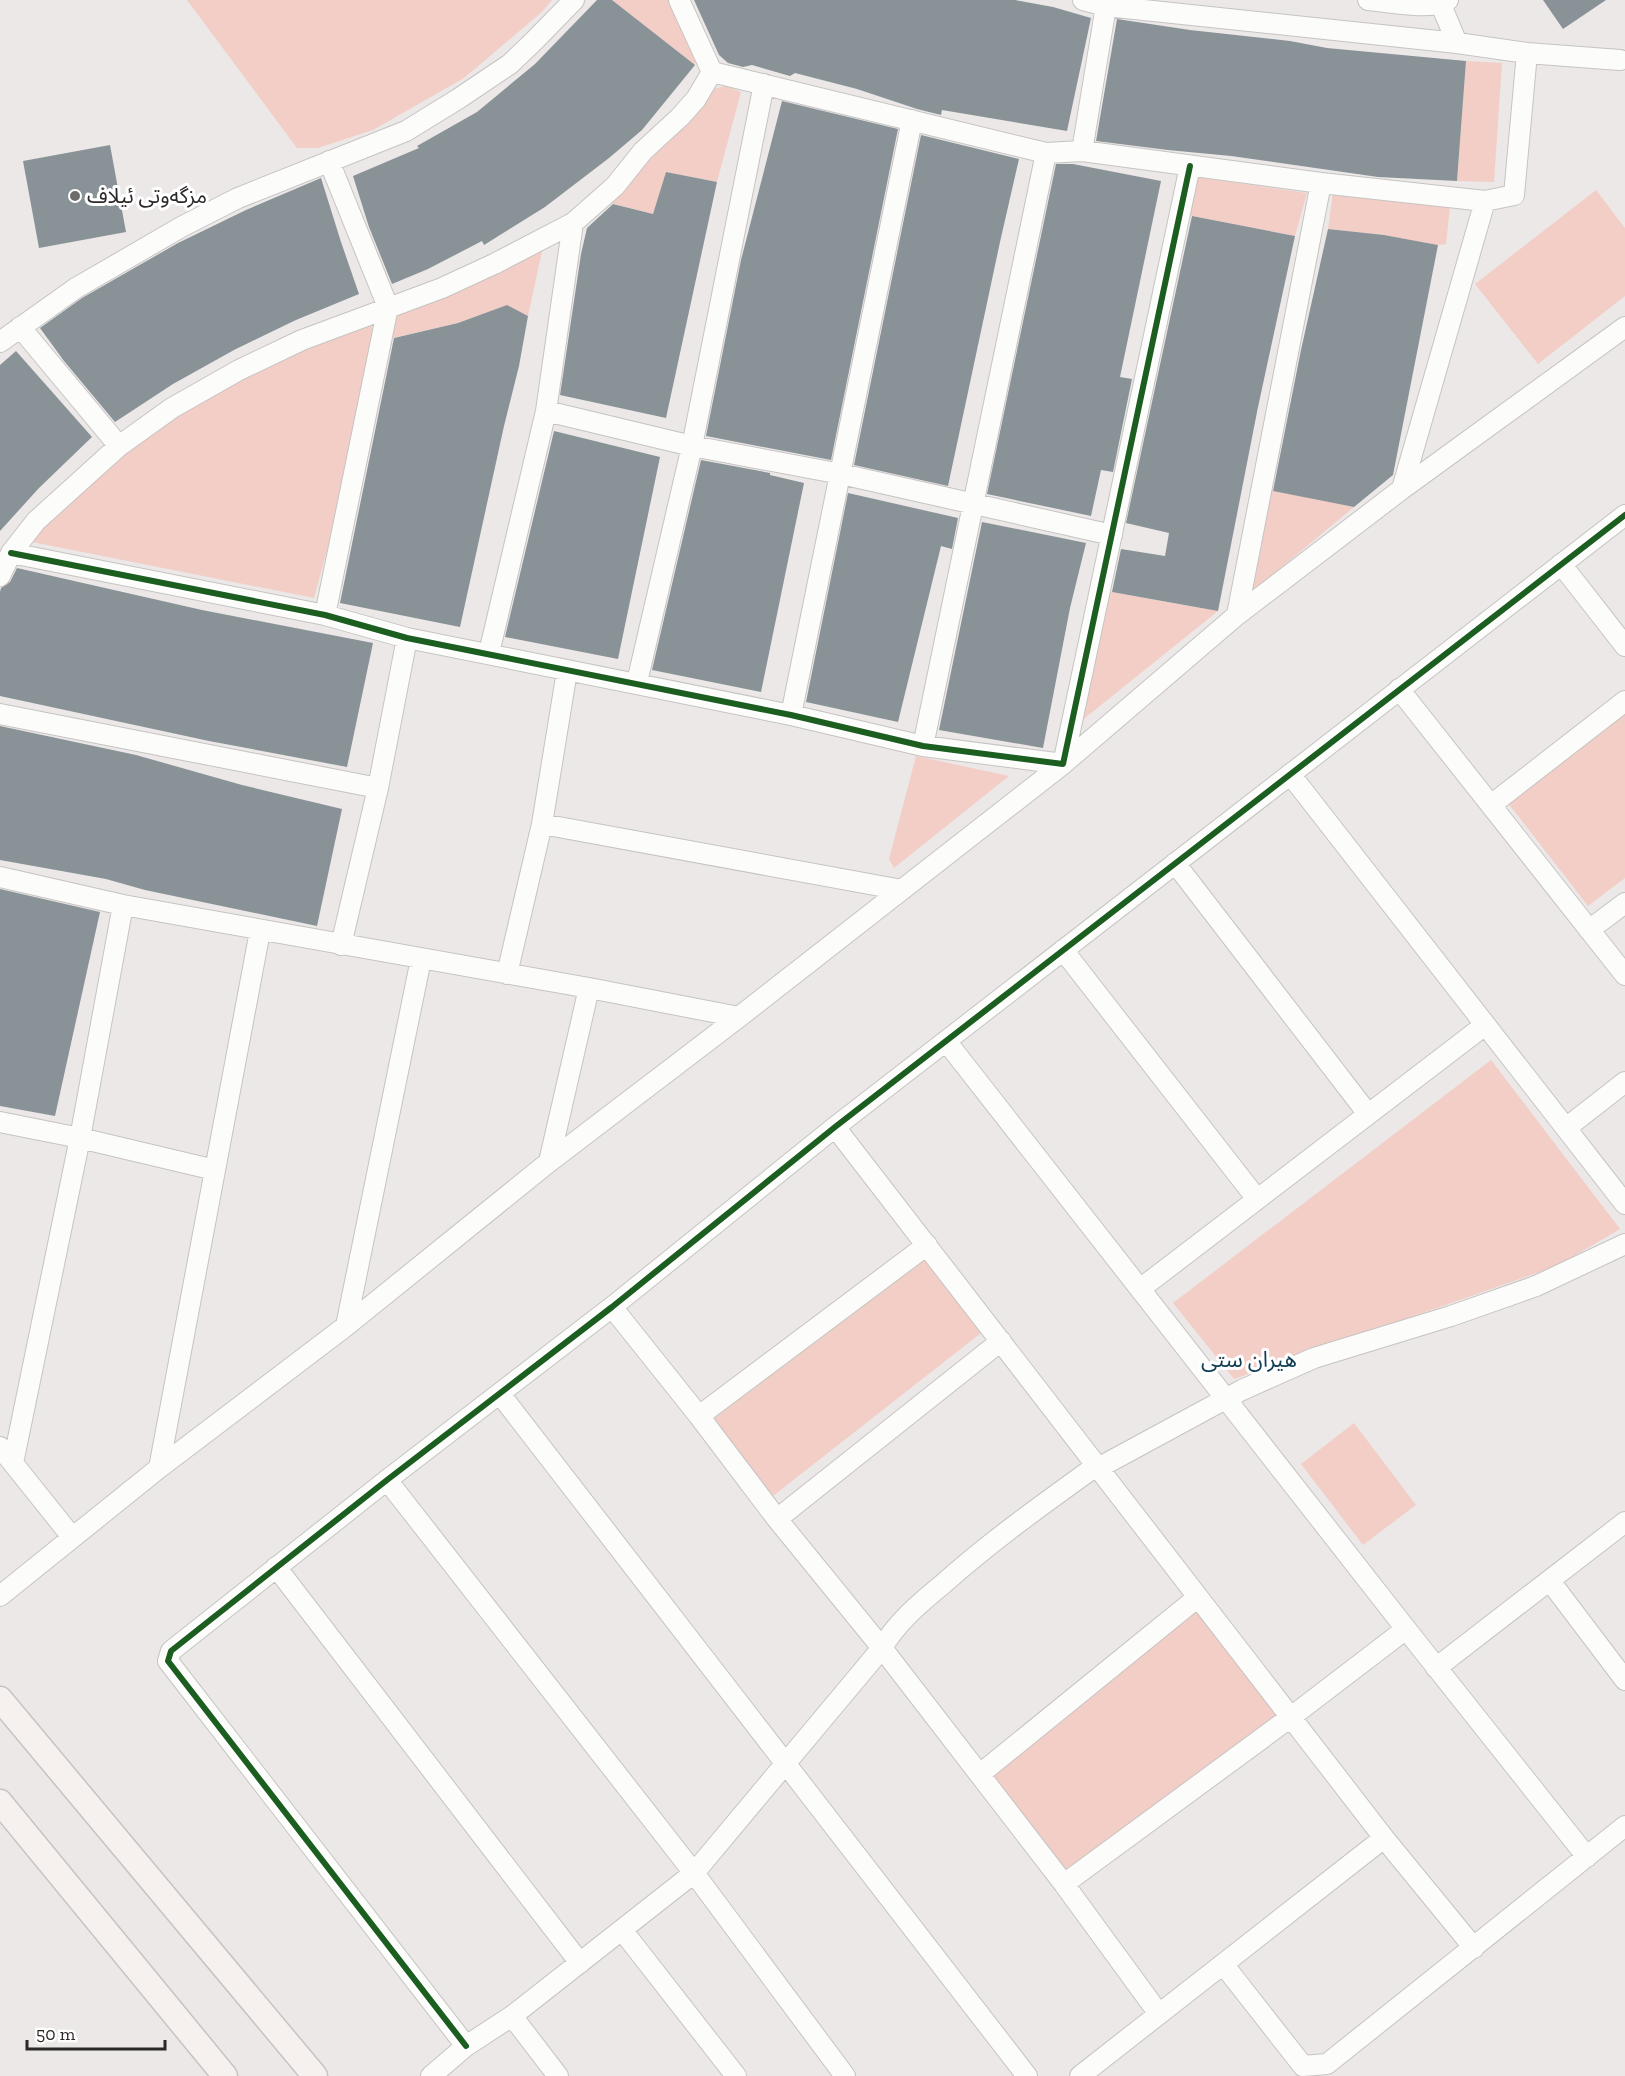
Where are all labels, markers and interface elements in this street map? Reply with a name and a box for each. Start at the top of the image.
place label: مزگەوتی ئیلاف [87,183,207,208]
marker: مزگەوتی ئیلاف [68,189,82,203]
district label: هیران ستی [1201,1346,1297,1373]
scale bar [27,2013,165,2051]
text: 50 m [36,2023,76,2045]

